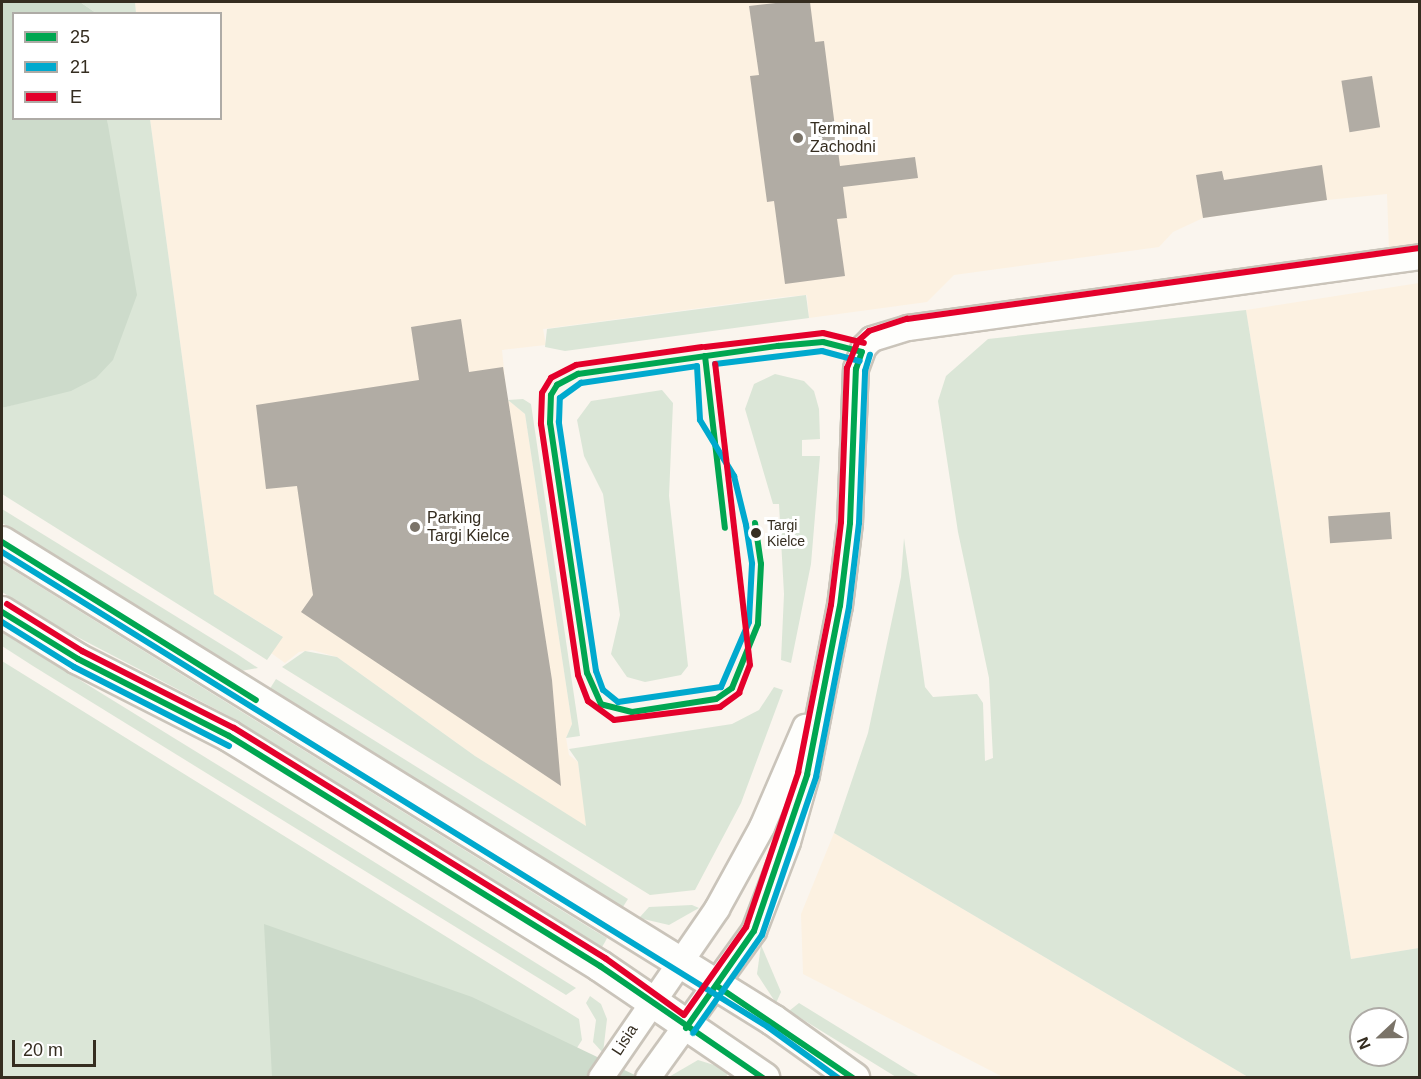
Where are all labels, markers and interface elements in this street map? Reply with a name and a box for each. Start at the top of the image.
legend [12,12,222,120]
text: 25 [70,27,90,47]
text: 21 [70,57,90,77]
text: E [70,87,82,107]
place label: Terminal Zachodni [810,119,876,157]
marker: Terminal Zachodni [791,131,805,145]
place label: Parking Targi Kielce [427,508,510,546]
place label: Targi Kielce [767,517,805,550]
marker: Parking Targi Kielce [408,520,422,534]
marker: Targi Kielce [750,527,762,539]
north arrow [1349,1007,1409,1067]
street label: Lisia [608,1021,642,1059]
scale bar [15,1028,99,1066]
text: N [1354,1035,1374,1052]
text: 20 m [23,1040,63,1060]

